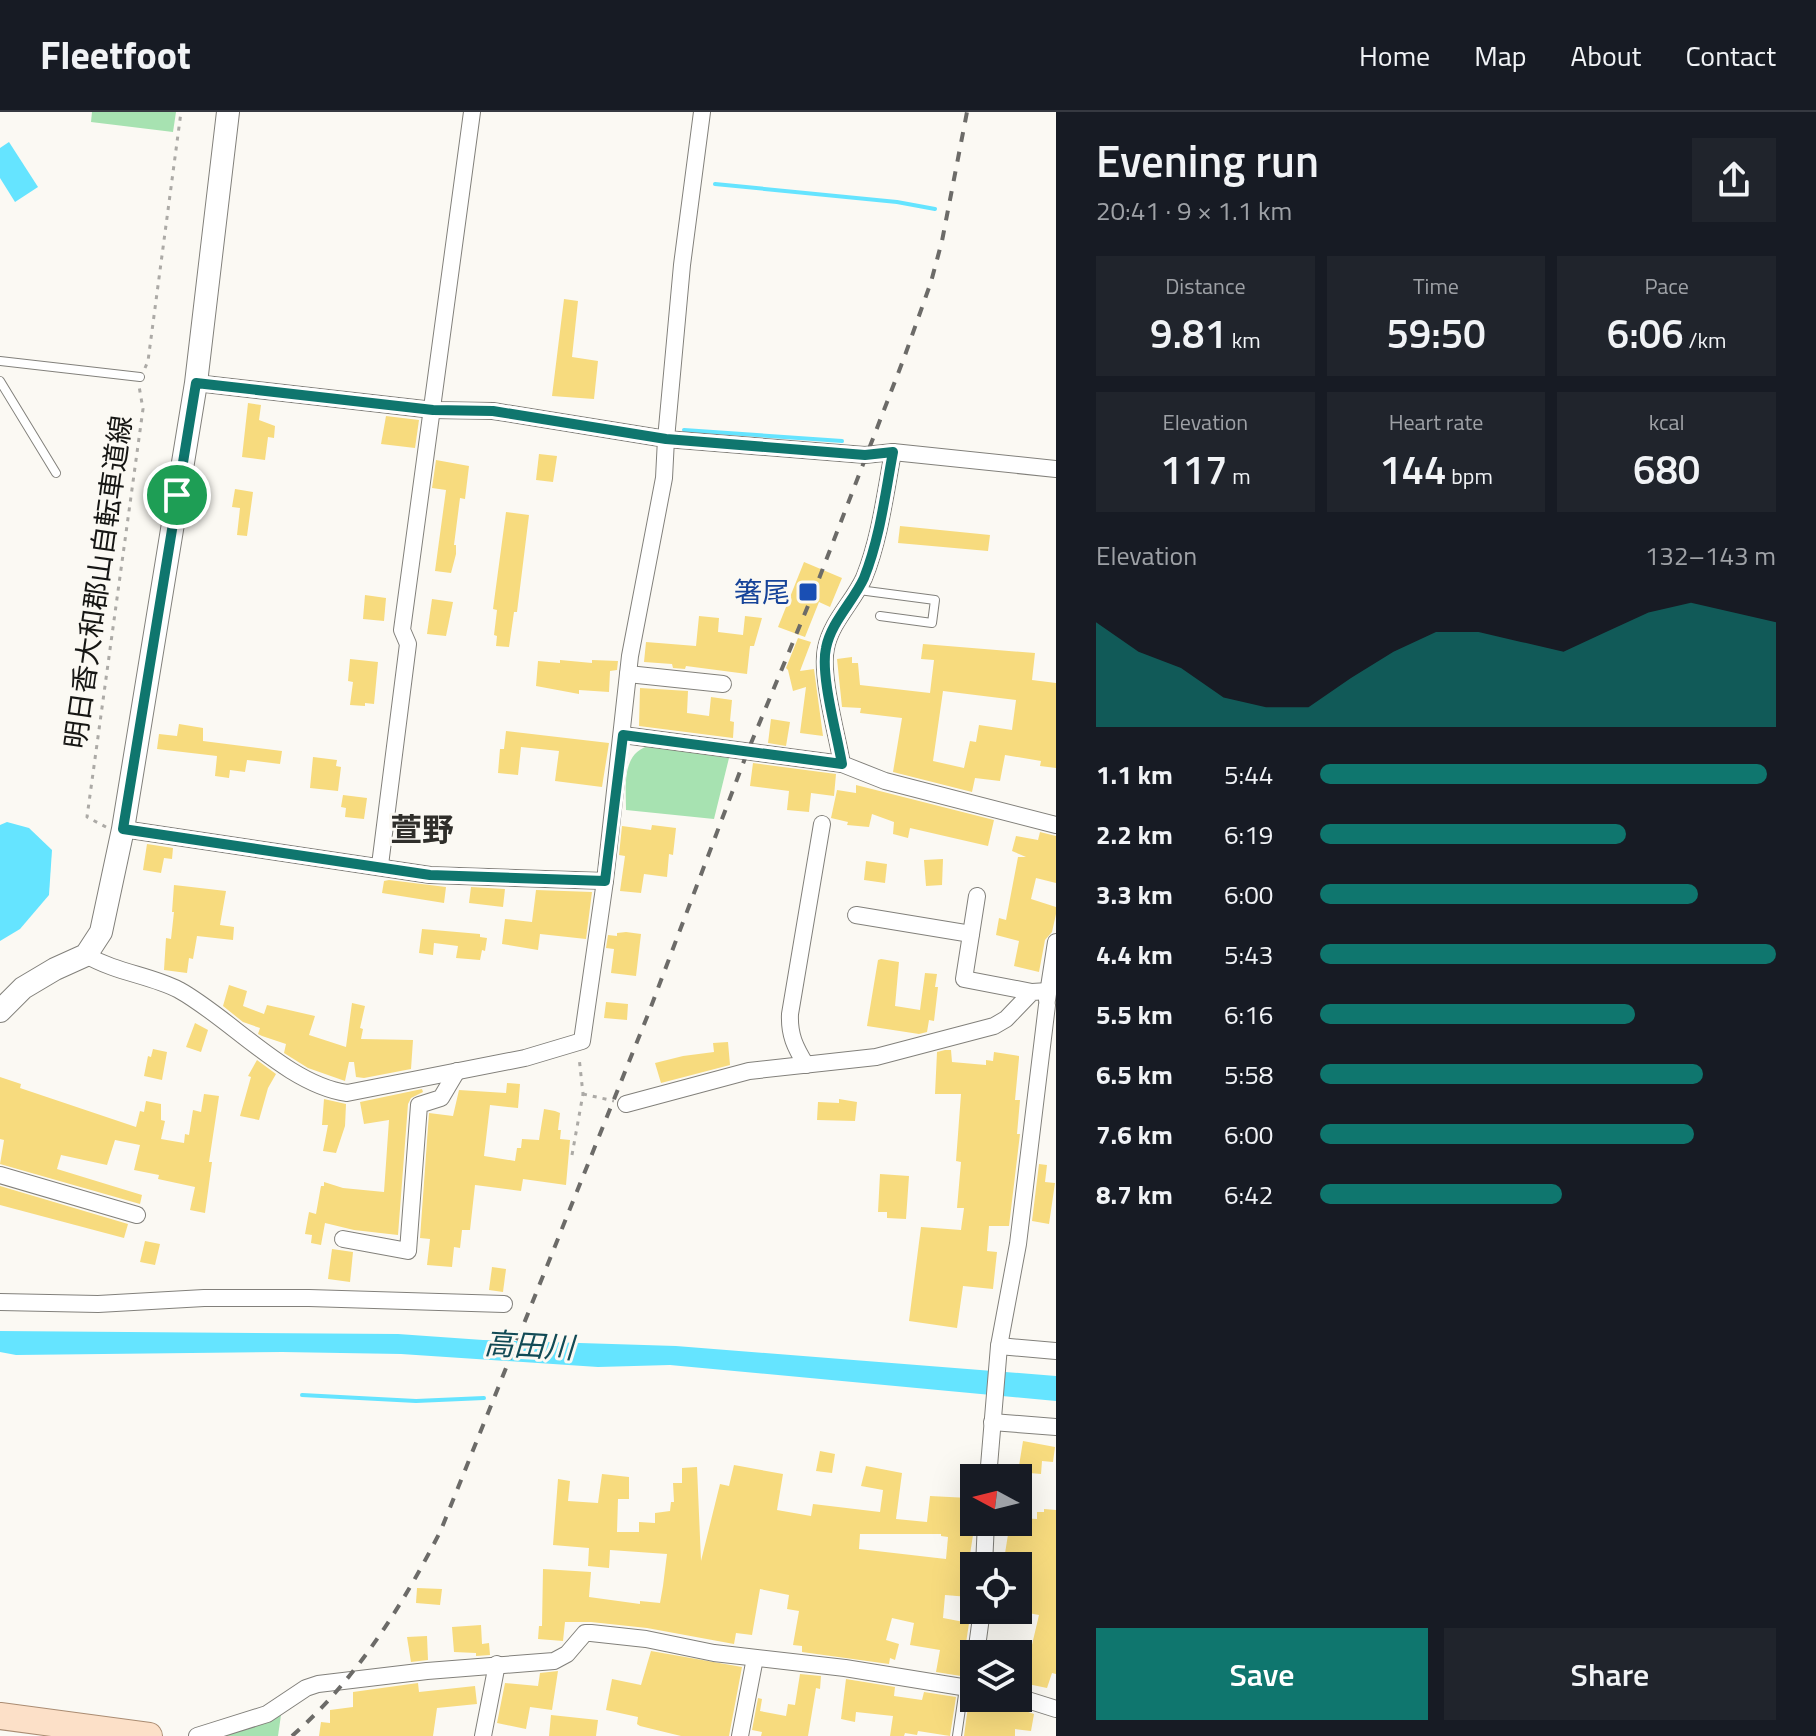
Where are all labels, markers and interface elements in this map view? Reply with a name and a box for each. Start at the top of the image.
text: Fleetfoot [40,26,191,84]
text: Home [1359,34,1430,77]
text: Map [1474,34,1527,77]
text: About [1571,34,1641,77]
text: Contact [1685,34,1776,77]
text: Evening run [1096,127,1319,194]
button: share [1692,138,1776,222]
text: 20:41 · 9 × 1.1 km [1096,191,1292,230]
text: Distance [1165,269,1246,303]
text: Time [1413,269,1459,303]
text: Pace [1644,269,1689,303]
text: 9.81 [1150,303,1227,364]
text: 59:50 [1386,303,1486,364]
text: 6:06 [1607,303,1684,364]
text: km [1227,323,1261,357]
text: /km [1684,323,1726,357]
text: Elevation [1163,405,1248,439]
text: Heart rate [1389,405,1483,439]
text: kcal [1649,405,1685,439]
street label: 明日香大和郡山自転車道線 [53,413,142,751]
text: 117 [1160,439,1227,500]
text: 144 [1379,439,1446,500]
text: 680 [1633,439,1700,500]
text: m [1227,459,1251,493]
text: bpm [1446,459,1493,493]
pin [143,461,211,529]
icon: arrive [155,473,199,517]
text: Elevation [1096,536,1197,575]
text: 132–143 m [1645,536,1776,575]
place label: 箸尾 [734,570,790,613]
marker: 箸尾 [797,581,819,603]
text: 1.1 km [1096,755,1173,794]
text: 5:44 [1224,755,1273,794]
district label: 萱野 [390,805,454,853]
text: 2.2 km [1096,815,1173,854]
text: 6:19 [1224,815,1273,854]
text: 3.3 km [1096,875,1173,914]
text: 6:00 [1224,875,1273,914]
text: 4.4 km [1096,935,1173,974]
text: 5:43 [1224,935,1273,974]
text: 5.5 km [1096,995,1173,1034]
text: 6:16 [1224,995,1273,1034]
text: 6.5 km [1096,1055,1173,1094]
text: 5:58 [1224,1055,1273,1094]
text: 7.6 km [1096,1115,1173,1154]
text: 6:00 [1224,1115,1273,1154]
text: 8.7 km [1096,1175,1173,1214]
text: 6:42 [1224,1175,1273,1214]
water label: 高田川 [483,1320,578,1370]
north arrow [960,1464,1032,1536]
map controls [960,1464,1032,1712]
button: locate [960,1552,1032,1624]
button: Save [1096,1628,1428,1720]
button: Share [1444,1628,1776,1720]
button: layers [960,1640,1032,1712]

